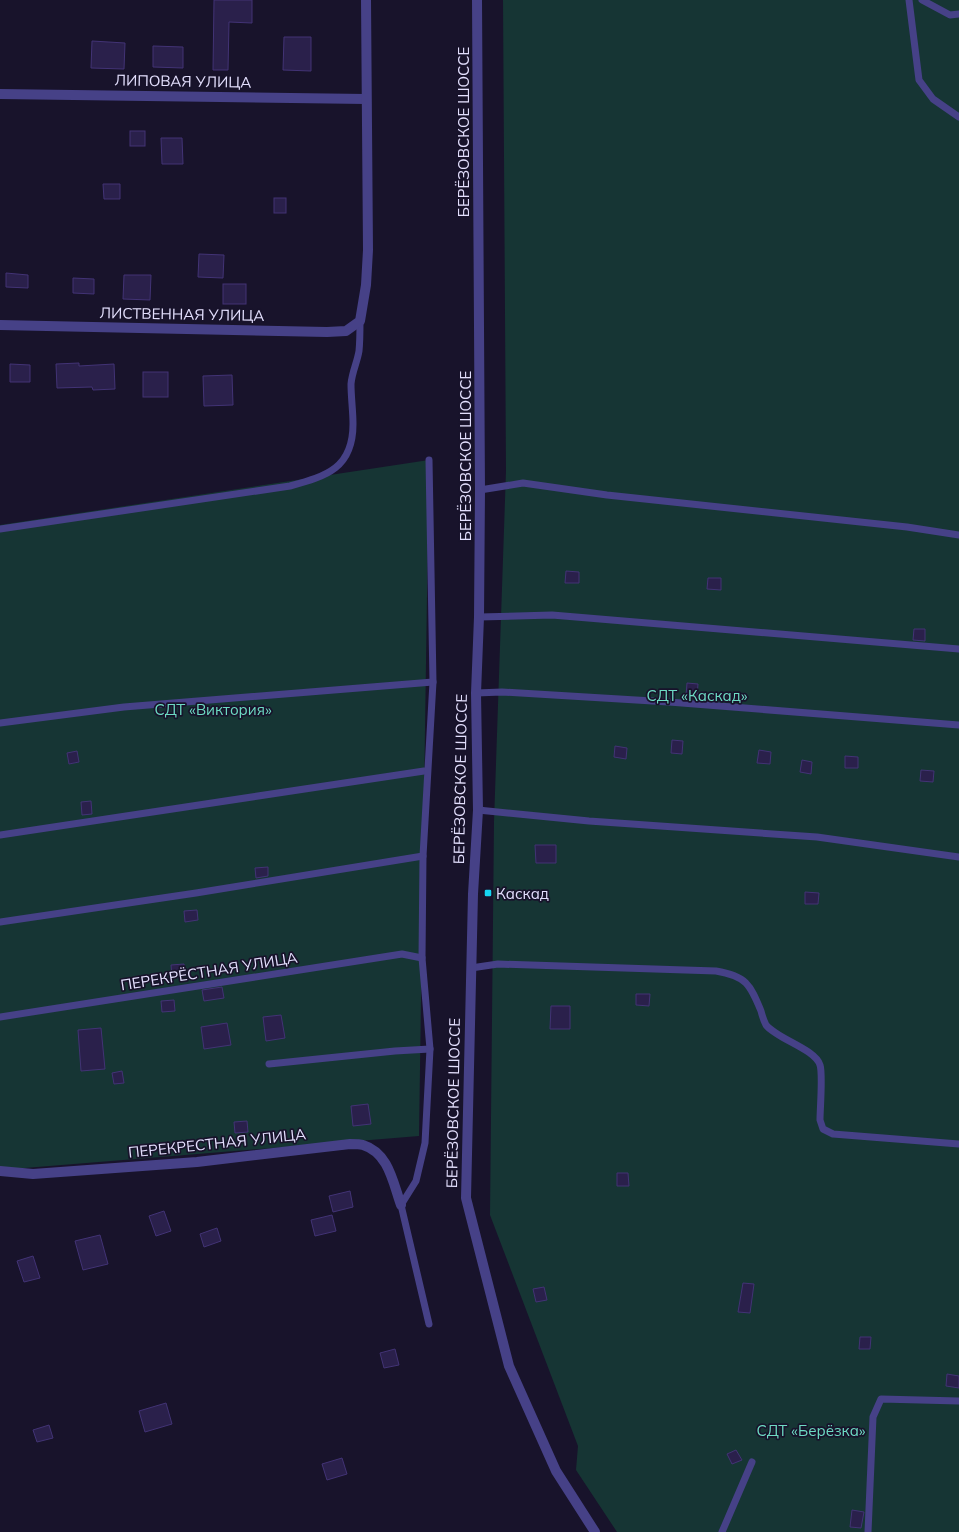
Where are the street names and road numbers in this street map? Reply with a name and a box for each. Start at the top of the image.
street label: БЕРЁЗОВСКОЕ ШОССЕ [454,47,473,217]
street label: ЛИПОВАЯ УЛИЦА [115,70,251,92]
street label: ЛИСТВЕННАЯ УЛИЦА [99,303,265,325]
street label: БЕРЁЗОВСКОЕ ШОССЕ [456,371,475,541]
street label: БЕРЁЗОВСКОЕ ШОССЕ [449,693,471,864]
street label: ПЕРЕКРЁСТНАЯ УЛИЦА [119,948,299,994]
street label: БЕРЁЗОВСКОЕ ШОССЕ [442,1017,464,1188]
street label: ПЕРЕКРЕСТНАЯ УЛИЦА [127,1124,307,1162]

